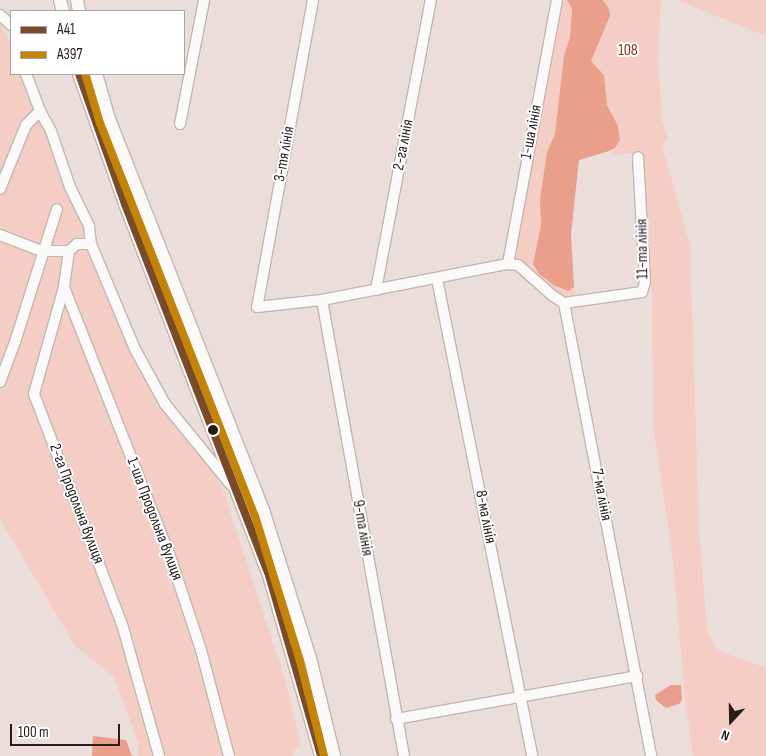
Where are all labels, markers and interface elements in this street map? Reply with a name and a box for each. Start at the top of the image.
legend [10,10,185,75]
text: A41 [57,20,75,39]
park label: 108 [618,41,638,61]
text: А397 [57,45,82,64]
street label: 1-ша лінія [517,103,547,161]
street label: 2-га лінія [390,118,418,172]
street label: 3-тя лінія [271,125,299,183]
street label: 11-та лінія [633,219,653,279]
unlabelled marker [208,425,218,435]
street label: 2-га Продольна вулиця [44,441,108,567]
street label: 1-ша Продольна вулиця [122,455,186,583]
street label: 7-ма лінія [587,467,615,523]
street label: 8-ма лінія [470,489,500,545]
street label: 9-та лінія [348,499,376,557]
north arrow [706,696,756,746]
scale bar [12,714,122,746]
text: 100 m [18,723,49,742]
text: N [719,726,732,745]

